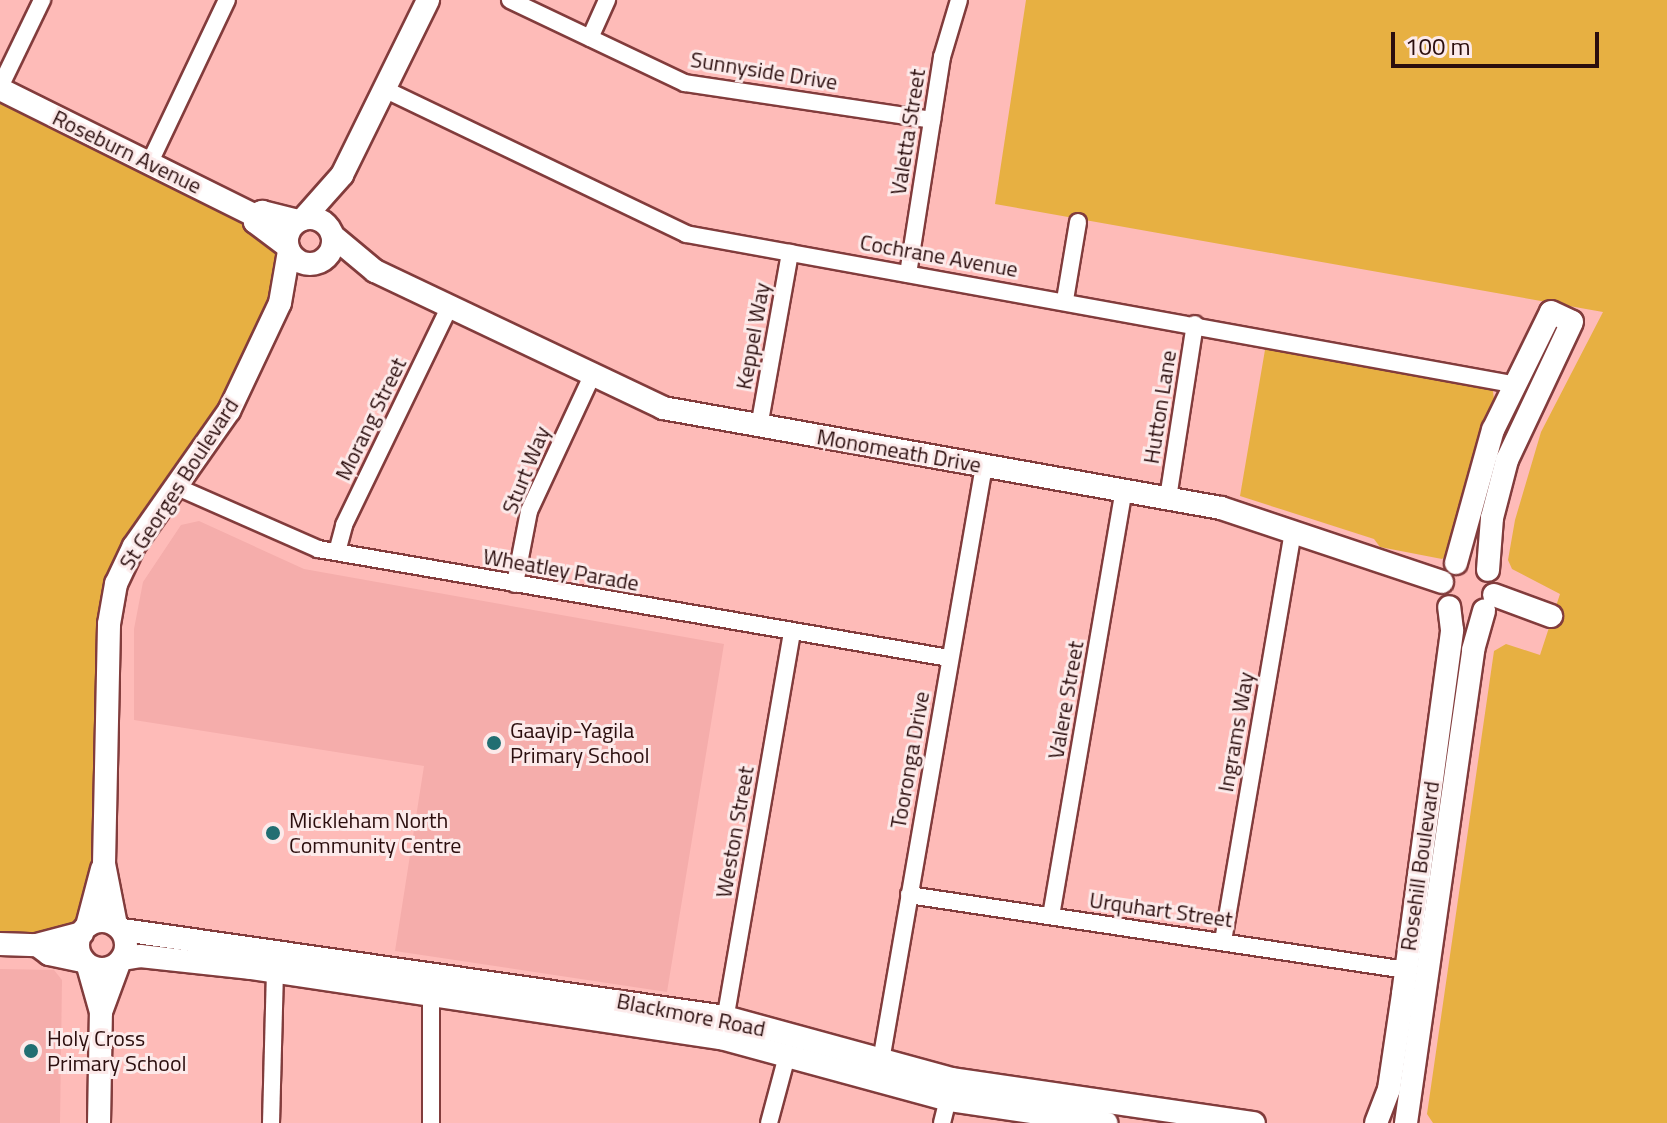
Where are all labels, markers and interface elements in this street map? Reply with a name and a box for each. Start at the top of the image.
scale bar [1395,16,1603,66]
text: 100 m [1405,28,1471,64]
street label: Sunnyside Drive [689,46,839,96]
street label: Valetta Street [885,67,931,197]
street label: Roseburn Avenue [48,104,206,200]
street label: Cochrane Avenue [858,229,1020,283]
street label: Keppel Way [731,280,775,392]
street label: Hutton Lane [1138,348,1182,466]
street label: Morang Street [330,353,412,485]
street label: St Georges Boulevard [114,393,244,575]
street label: Sturt Way [497,422,555,518]
street label: Monomeath Drive [815,424,983,478]
street label: Wheatley Parade [481,543,641,597]
street label: Valere Street [1043,639,1089,761]
street label: Ingrams Way [1212,670,1260,794]
street label: Tooronga Drive [885,689,935,831]
place label: Gaayip-Yagila Primary School [510,717,650,768]
marker: Gaayip-Yagila Primary School [485,734,503,752]
street label: Weston Street [710,764,760,900]
street label: Rosehill Boulevard [1395,779,1445,953]
place label: Mickleham North Community Centre [289,807,461,858]
marker: Mickleham North Community Centre [264,824,282,842]
street label: Urquhart Street [1088,887,1234,933]
street label: Blackmore Road [614,988,768,1042]
place label: Holy Cross Primary School [47,1025,187,1076]
marker: Holy Cross Primary School [22,1042,40,1060]

